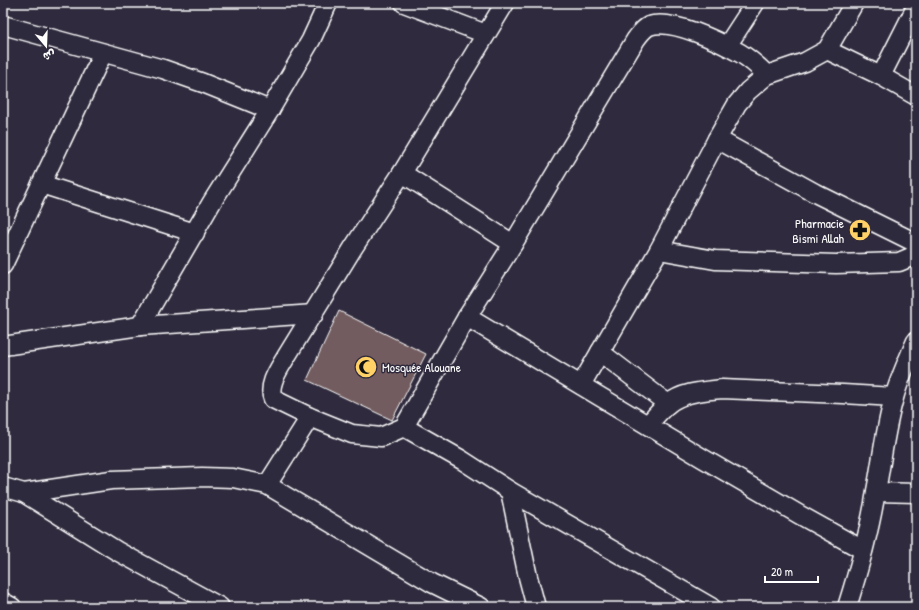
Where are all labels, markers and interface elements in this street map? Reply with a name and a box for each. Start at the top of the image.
north arrow [26,26,66,66]
text: ش [41,47,57,64]
place label: Pharmacie Bismi Allah [792,214,845,247]
pharmacy icon: Pharmacie Bismi Allah [847,217,873,243]
mosque icon: Mosquée Alouane [353,354,379,380]
place label: Mosquée Alouane [382,358,461,376]
scale bar [765,558,818,584]
text: 20 m [771,563,793,580]

